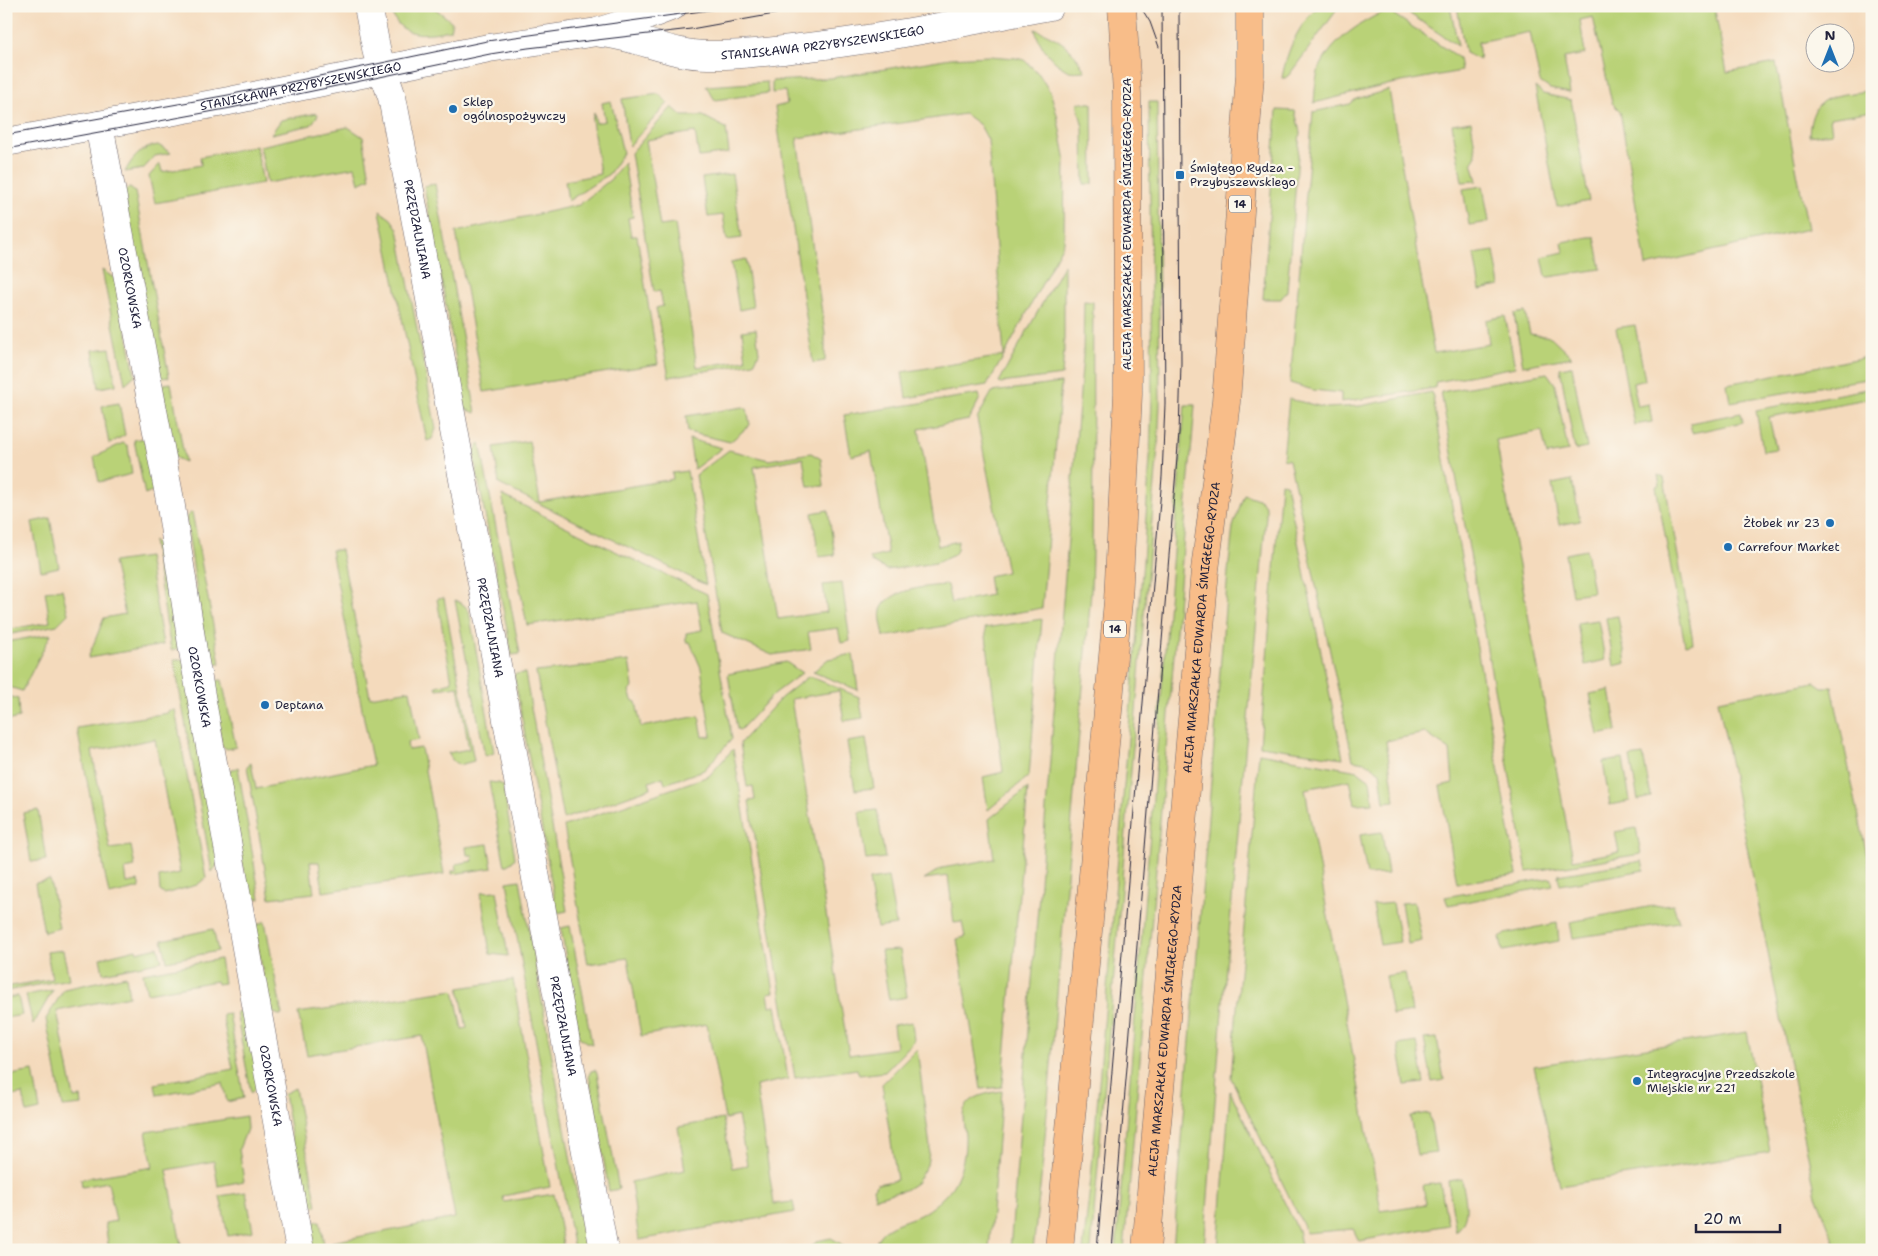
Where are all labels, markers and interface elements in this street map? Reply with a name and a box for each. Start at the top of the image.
street label: STANISŁAWA PRZYBYSZEWSKIEGO [721,22,926,63]
north arrow [1806,22,1856,72]
text: N [1824,26,1836,44]
street label: STANISŁAWA PRZYBYSZEWSKIEGO [199,58,403,114]
street label: ALEJA MARSZAŁKA EDWARDA ŚMIGŁEGO-RYDZA [1119,78,1135,370]
place label: Sklep ogólnospożywczy [463,94,566,124]
marker: Sklep ogólnospożywczy [447,103,459,115]
place label: Śmigłego Rydza - Przybyszewskiego [1190,160,1296,190]
marker: Śmigłego Rydza - Przybyszewskiego [1174,169,1186,181]
street label: PRZĘDZALNIANA [400,178,434,281]
road number: 14 [1229,195,1251,212]
street label: OZORKOWSKA [114,246,145,330]
street label: ALEJA MARSZAŁKA EDWARDA ŚMIGŁEGO-RYDZA [1179,481,1224,774]
place label: Żłobek nr 23 [1743,515,1820,531]
marker: Żłobek nr 23 [1824,517,1836,529]
place label: Carrefour Market [1738,539,1840,555]
marker: Carrefour Market [1722,541,1734,553]
street label: PRZĘDZALNIANA [473,576,507,679]
road number: 14 [1104,620,1126,638]
street label: OZORKOWSKA [184,645,215,729]
place label: Deptana [275,697,324,713]
marker: Deptana [259,699,271,711]
street label: ALEJA MARSZAŁKA EDWARDA ŚMIGŁEGO-RYDZA [1144,884,1186,1177]
street label: PRZĘDZALNIANA [546,975,580,1078]
street label: OZORKOWSKA [256,1044,286,1128]
place label: Integracyjne Przedszkole Miejskie nr 221 [1647,1066,1795,1096]
marker: Integracyjne Przedszkole Miejskie nr 221 [1631,1075,1643,1087]
scale bar [1696,1201,1779,1233]
text: 20 m [1703,1209,1742,1229]

